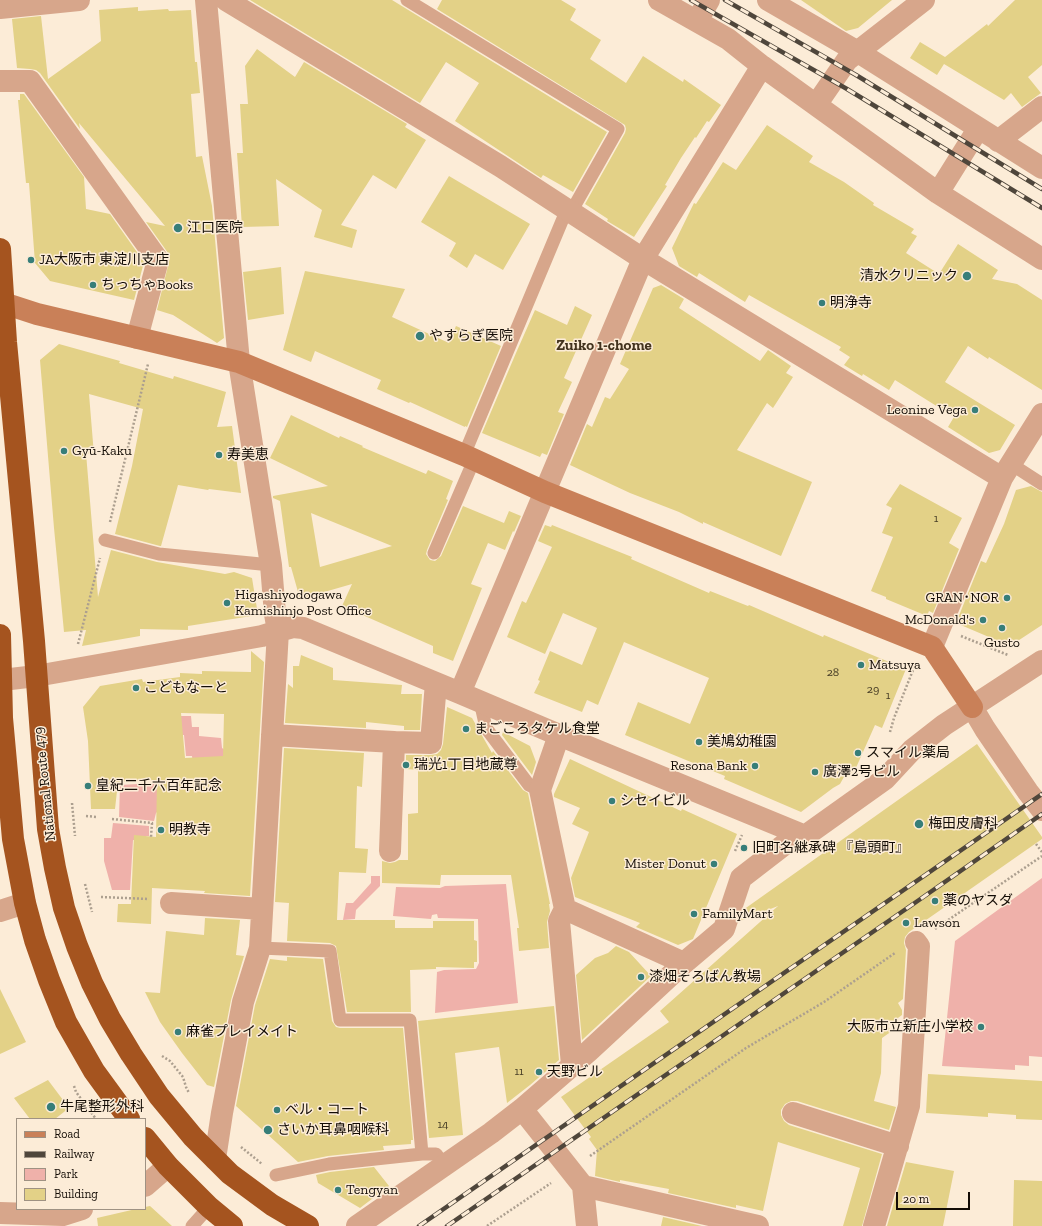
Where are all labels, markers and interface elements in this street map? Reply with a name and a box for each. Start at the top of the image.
place label: 江口医院 [187,220,243,236]
marker: 江口医院 [172,222,184,234]
place label: JA大阪市 東淀川支店 [39,252,169,268]
marker: JA大阪市 東淀川支店 [26,255,36,265]
place label: 清水クリニック [860,268,958,284]
marker: 清水クリニック [961,270,973,282]
place label: ちっちゃBooks [101,277,193,293]
marker: ちっちゃBooks [88,280,98,290]
place label: 明浄寺 [830,295,872,311]
marker: 明浄寺 [817,298,827,308]
place label: やすらぎ医院 [429,328,513,344]
marker: やすらぎ医院 [414,330,426,342]
district label: Zuiko 1-chome [556,337,652,355]
place label: Leonine Vega [887,402,967,418]
marker: Leonine Vega [970,405,980,415]
place label: Gyū-Kaku [72,443,132,459]
marker: Gyū-Kaku [59,446,69,456]
place label: 寿美恵 [227,447,269,463]
marker: 寿美恵 [214,450,224,460]
house number: 1 [934,512,938,526]
place label: Higashiyodogawa Kamishinjo Post Office [235,587,371,620]
place label: GRAN･NOR [925,590,999,606]
marker: GRAN･NOR [1002,593,1012,603]
marker: Higashiyodogawa Kamishinjo Post Office [222,598,232,608]
place label: McDonald's [905,612,975,628]
marker: McDonald's [978,615,988,625]
marker: Gusto [997,623,1007,633]
place label: Gusto [984,635,1020,651]
place label: Matsuya [869,657,921,673]
marker: Matsuya [856,660,866,670]
house number: 28 [827,666,839,680]
place label: こどもなーと [144,680,228,696]
marker: こどもなーと [131,683,141,693]
house number: 29 [867,683,879,697]
house number: 1 [886,689,890,703]
place label: まごころタケル食堂 [474,721,600,737]
marker: まごころタケル食堂 [461,724,471,734]
street label: National Route 479 [31,726,59,842]
place label: 美鳩幼稚園 [707,734,777,750]
marker: 美鳩幼稚園 [694,737,704,747]
place label: スマイル薬局 [866,745,950,761]
marker: スマイル薬局 [853,748,863,758]
place label: 瑞光1丁目地蔵尊 [414,757,517,773]
place label: Resona Bank [670,758,747,774]
marker: 瑞光1丁目地蔵尊 [401,760,411,770]
marker: Resona Bank [750,761,760,771]
place label: 廣澤2号ビル [823,764,900,780]
marker: 廣澤2号ビル [810,767,820,777]
place label: 皇紀二千六百年記念 [96,778,222,794]
marker: 皇紀二千六百年記念 [83,781,93,791]
place label: シセイビル [620,793,690,809]
marker: シセイビル [607,796,617,806]
place label: 梅田皮膚科 [928,816,998,832]
marker: 梅田皮膚科 [913,818,925,830]
place label: 明教寺 [169,822,211,838]
marker: 明教寺 [156,825,166,835]
place label: 旧町名継承碑 『島頭町』 [752,840,909,856]
marker: 旧町名継承碑 『島頭町』 [739,843,749,853]
place label: Mister Donut [625,856,706,872]
marker: Mister Donut [709,859,719,869]
place label: 薬のヤスダ [943,893,1013,909]
marker: 薬のヤスダ [930,896,940,906]
place label: FamilyMart [702,906,773,922]
marker: FamilyMart [689,909,699,919]
place label: Lawson [914,915,960,931]
marker: Lawson [901,918,911,928]
place label: 漆畑そろばん教場 [649,969,761,985]
marker: 漆畑そろばん教場 [636,972,646,982]
place label: 大阪市立新庄小学校 [847,1019,973,1035]
marker: 大阪市立新庄小学校 [976,1022,986,1032]
place label: 麻雀プレイメイト [186,1024,298,1040]
marker: 麻雀プレイメイト [173,1027,183,1037]
place label: 天野ビル [547,1064,603,1080]
house number: 11 [514,1065,524,1079]
marker: 天野ビル [534,1067,544,1077]
place label: 牛尾整形外科 [60,1099,144,1115]
marker: 牛尾整形外科 [45,1101,57,1113]
place label: ベル・コート [285,1102,369,1118]
marker: ベル・コート [272,1105,282,1115]
legend [16,1118,146,1210]
house number: 14 [437,1118,449,1132]
place label: さいか耳鼻咽喉科 [277,1122,389,1138]
marker: さいか耳鼻咽喉科 [262,1124,274,1136]
text: Road [54,1127,80,1141]
text: Railway [54,1147,95,1161]
text: Park [54,1167,78,1181]
place label: Tengyan [346,1182,398,1198]
scale bar [898,1184,972,1210]
marker: Tengyan [333,1185,343,1195]
text: Building [54,1187,98,1201]
text: 20 m [903,1192,929,1206]

